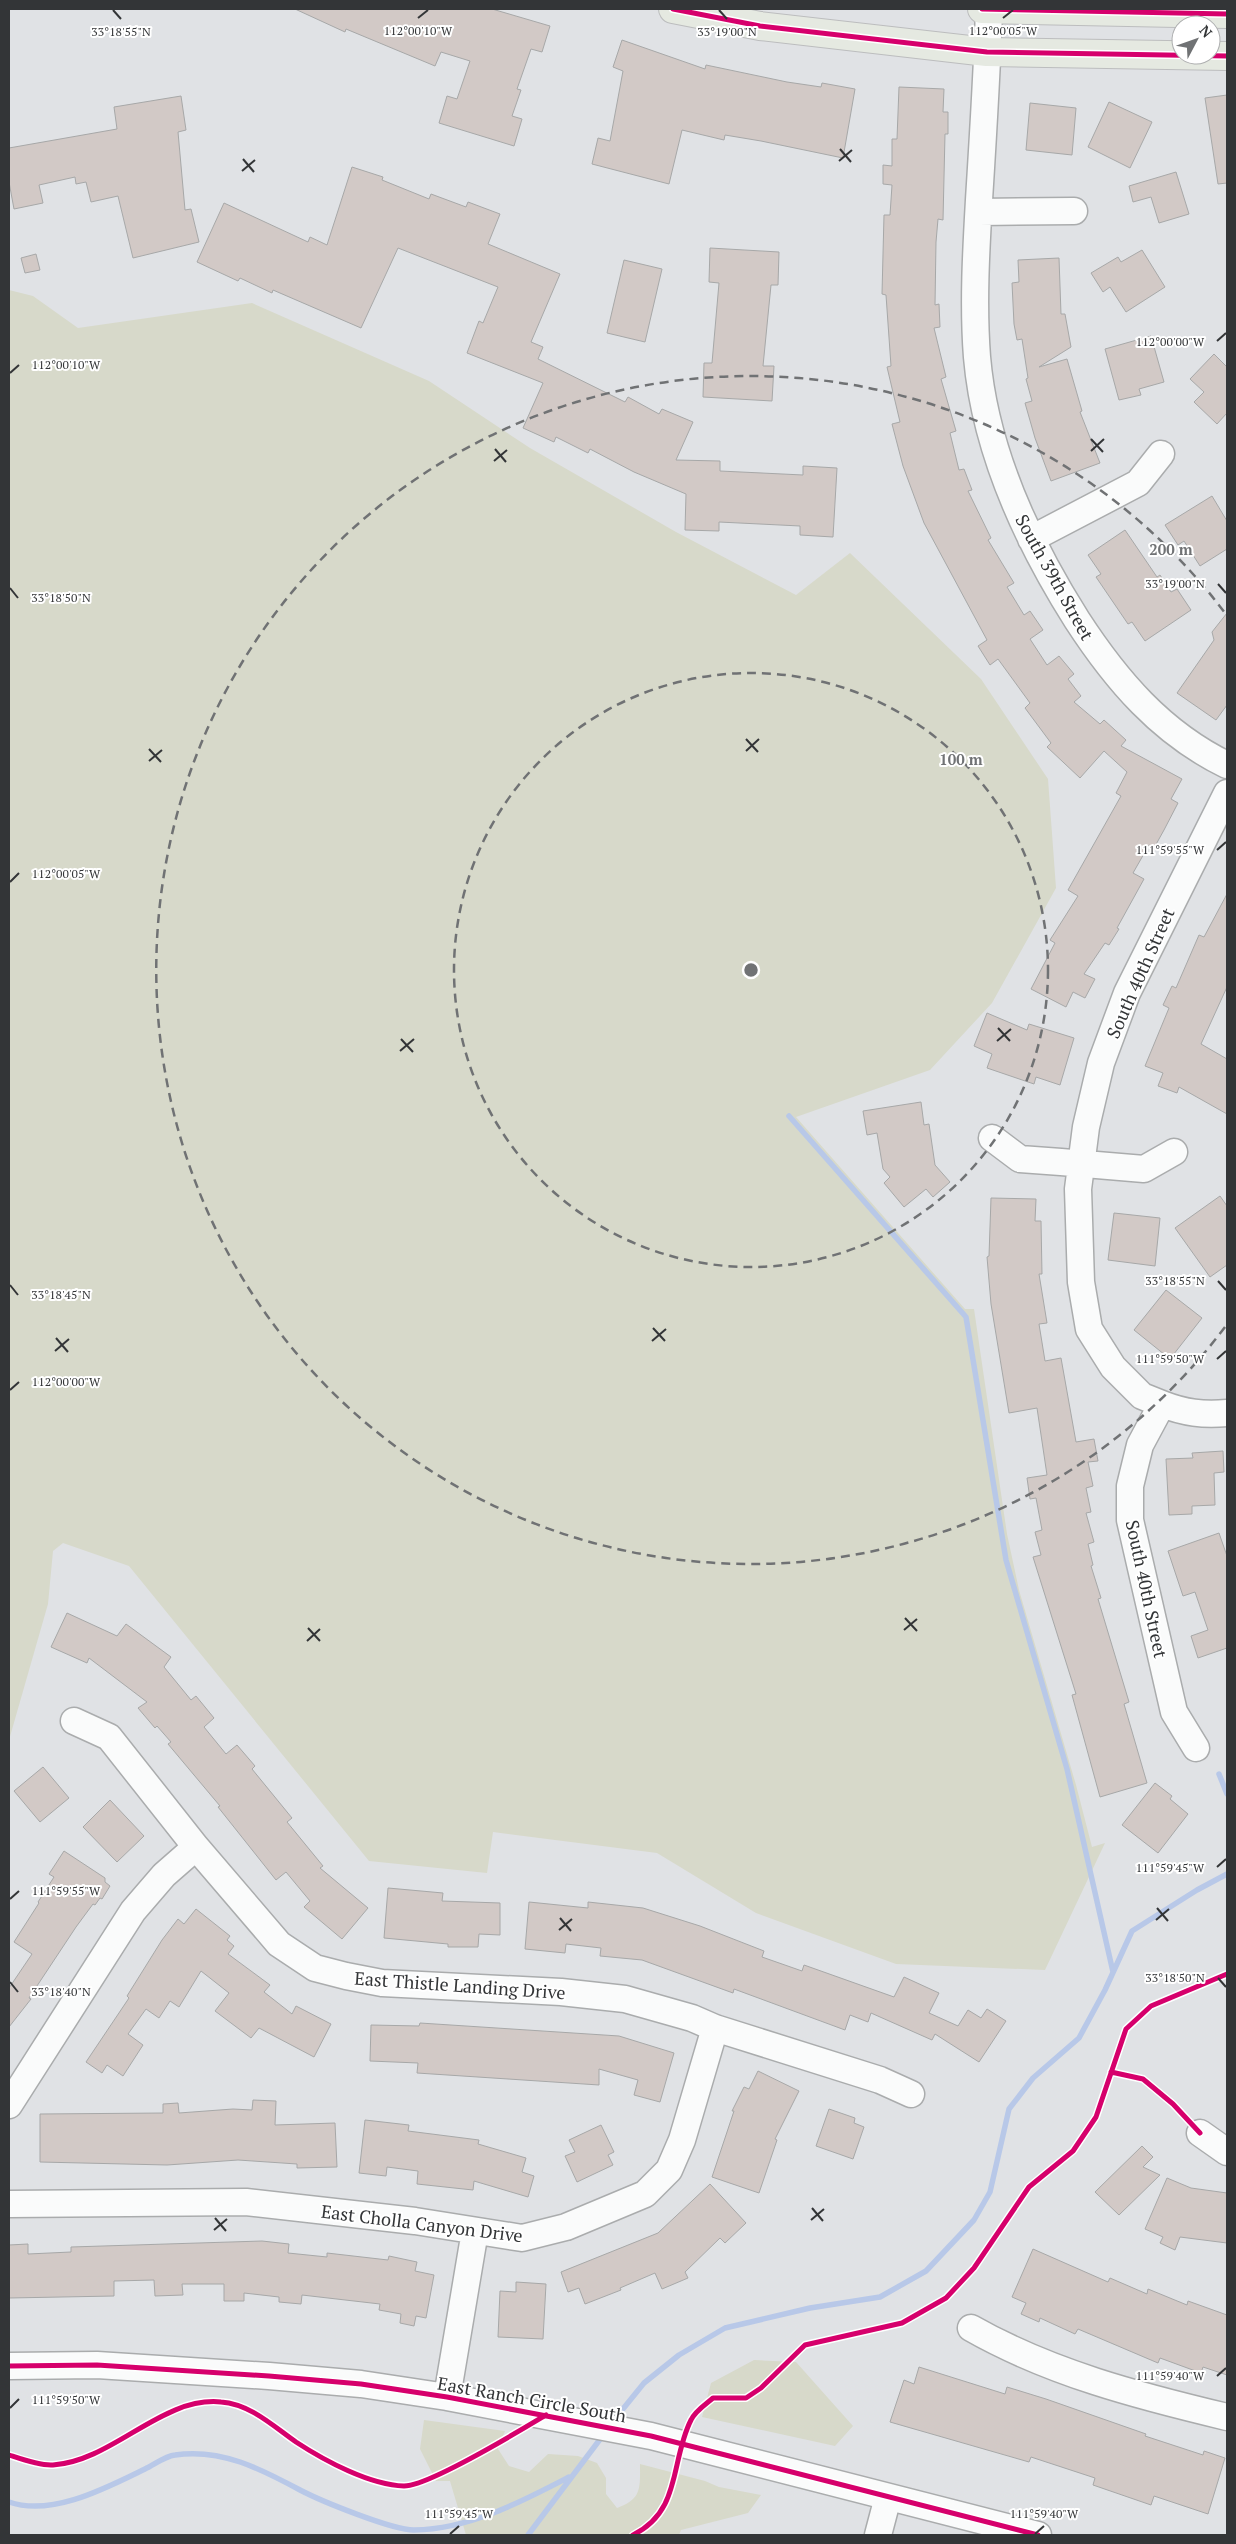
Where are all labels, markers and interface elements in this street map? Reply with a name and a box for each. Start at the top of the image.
north arrow [1171,15,1221,65]
text: N [1196,21,1217,42]
text: 112°00'10"W [384,23,453,38]
text: 112°00'05"W [969,23,1038,38]
text: 33°18'55"N [91,24,151,39]
text: 33°19'00"N [697,24,757,39]
text: 112°00'00"W [1136,334,1205,349]
text: 112°00'10"W [32,357,101,372]
street label: South 39th Street [1010,510,1100,644]
text: 200 m [1149,539,1193,559]
text: 33°19'00"N [1145,576,1205,591]
text: 33°18'50"N [31,590,91,605]
text: 100 m [939,749,983,769]
text: 111°59'55"W [1136,842,1205,857]
text: 112°00'05"W [32,866,101,881]
street label: South 40th Street [1100,904,1180,1042]
centre of rings [742,961,760,979]
text: 33°18'55"N [1145,1273,1205,1288]
text: 33°18'45"N [31,1287,91,1302]
text: 111°59'50"W [1136,1351,1205,1366]
text: 112°00'00"W [32,1374,101,1389]
street label: South 40th Street [1121,1518,1173,1660]
text: 111°59'45"W [1136,1860,1205,1875]
text: 111°59'55"W [32,1883,101,1898]
street label: East Thistle Landing Drive [354,1966,566,2004]
text: 33°18'50"N [1145,1970,1205,1985]
text: 33°18'40"N [31,1984,91,1999]
street label: East Cholla Canyon Drive [320,2199,524,2247]
text: 111°59'40"W [1136,2368,1205,2383]
street label: East Ranch Circle South [436,2371,629,2428]
text: 111°59'50"W [32,2392,101,2407]
text: 111°59'45"W [425,2506,494,2521]
text: 111°59'40"W [1010,2506,1079,2521]

